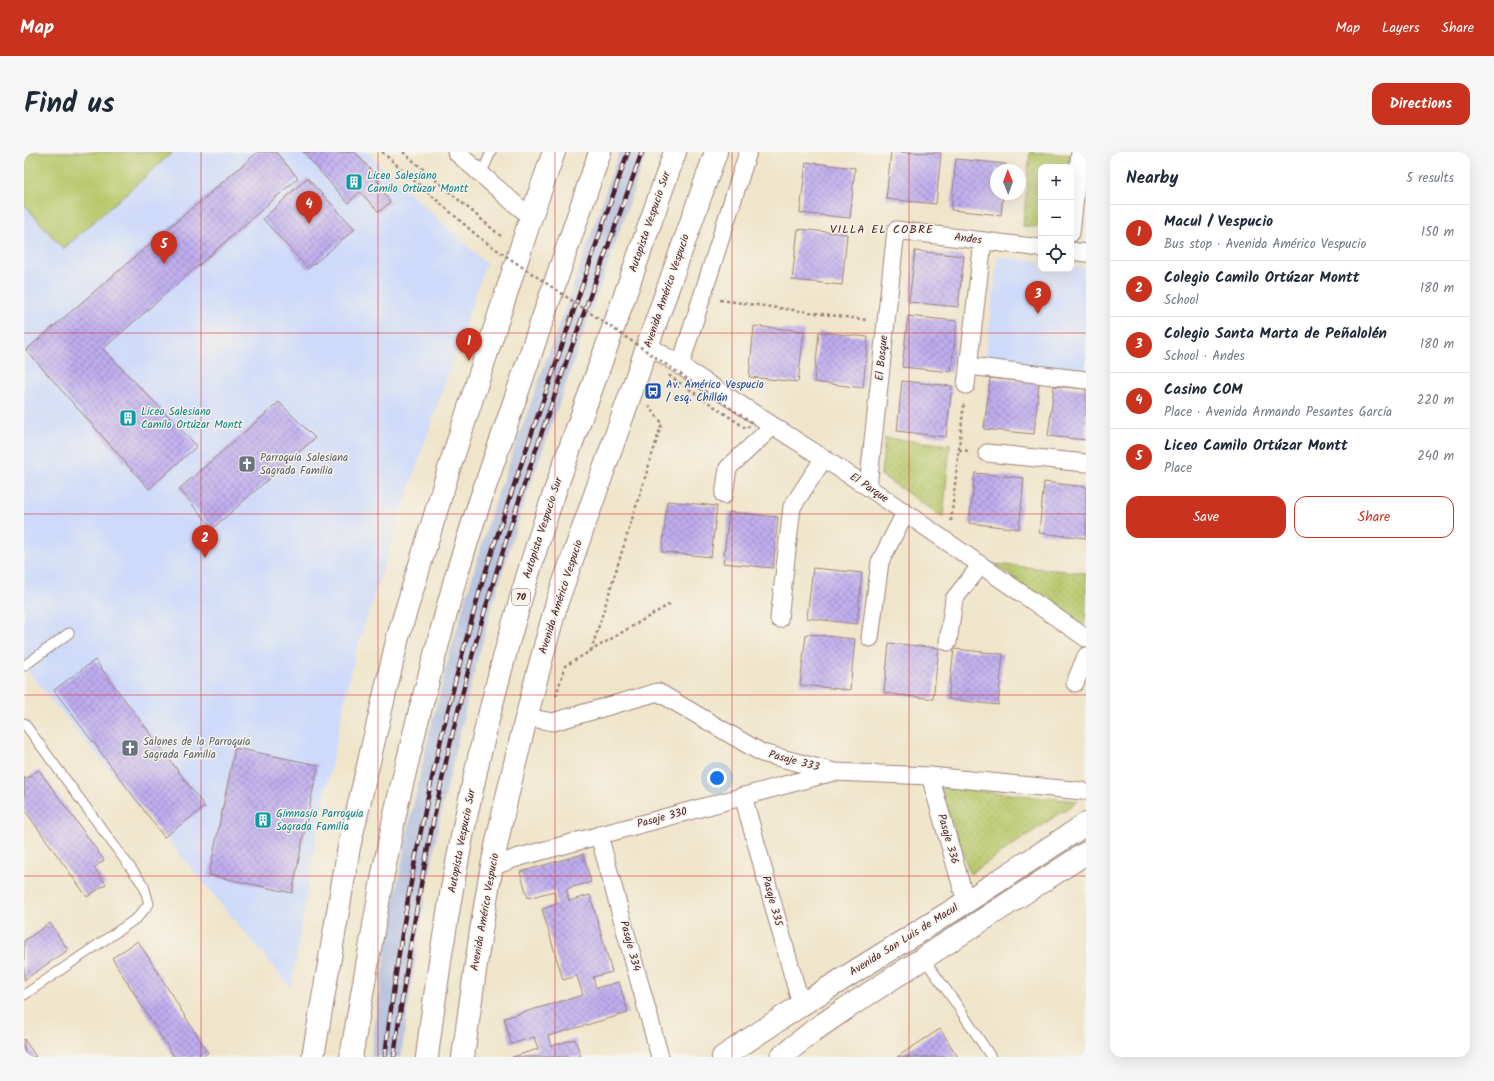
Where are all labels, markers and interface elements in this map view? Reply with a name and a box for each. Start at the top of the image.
text: Map [20,13,54,43]
text: Map [1336,17,1360,39]
text: Layers [1382,17,1420,39]
text: Share [1442,17,1474,39]
text: Find us [24,82,115,127]
button: Directions [1372,83,1470,125]
north arrow [990,164,1026,200]
map controls [1038,164,1074,272]
button: + [1038,164,1074,200]
text: Nearby [1126,165,1178,192]
place label: Liceo Salesiano Camilo Ortuzar Montt [367,167,469,198]
street label: Autopista Vespucio Sur [624,168,676,275]
text: 5 results [1406,168,1454,189]
building icon: Liceo Salesiano Camilo Ortuzar Montt [344,172,364,192]
pin: 4 [296,191,322,224]
button: − [1038,200,1074,236]
text: Macul / Vespucio [1164,210,1273,234]
district label: VILLA EL COBRE [830,220,934,239]
text: 1 [1137,222,1141,243]
text: 150 m [1421,222,1454,243]
street label: Andes [953,228,983,250]
pin: 5 [151,231,177,264]
street label: Avenida Américo Vespucio [639,232,695,350]
text: Bus stop · Avenida Américo Vespucio [1164,234,1366,255]
button: locate [1038,236,1074,272]
text: Colegio Camilo Ortúzar Montt [1164,266,1360,290]
text: 2 [1135,278,1143,299]
text: 180 m [1420,278,1454,299]
pin: 3 [1025,281,1051,314]
text: School [1164,290,1199,311]
text: Colegio Santa Marta de Peñalolén [1164,322,1387,346]
pin: 1 [456,328,482,361]
street label: El Bosque [871,334,893,382]
text: 3 [1135,334,1143,355]
text: 180 m [1420,334,1454,355]
text: School · Andes [1164,346,1245,367]
place label: Av. Américo Vespucio / esq. Chillán [666,376,764,407]
text: Casino COM [1164,378,1243,402]
bus stop icon: Av. Américo Vespucio / esq. Chillán [643,381,663,401]
text: 4 [1135,390,1143,411]
text: 220 m [1417,390,1454,411]
text: Place · Avenida Armando Pesantes García [1164,402,1392,423]
place label: Liceo Salesiano Camilo Ortúzar Montt [141,403,243,434]
building icon: Liceo Salesiano Camilo Ortúzar Montt [118,408,138,428]
text: Liceo Camilo Ortúzar Montt [1164,434,1348,458]
text: 5 [1136,446,1142,467]
text: 240 m [1417,446,1454,467]
place label: Parroquia Salesiana Sagrada Familia [260,449,348,480]
church icon: Parroquia Salesiana Sagrada Familia [237,454,257,474]
text: Place [1164,458,1192,479]
street label: El Parque [846,468,892,508]
street label: Autopista Vespucio Sur [518,474,568,581]
button: Save [1126,496,1286,538]
button: Share [1294,496,1454,538]
pin: 2 [192,525,218,558]
street label: Avenida Américo Vespucio [534,538,588,656]
road number: 70 [512,589,530,605]
place label: Salones de la Parroquia Sagrada Familia [143,733,250,764]
church icon: Salones de la Parroquia Sagrada Familia [120,738,140,758]
street label: Pasaje 333 [767,746,821,776]
your location [707,768,727,788]
street label: Autopista Vespucio Sur [443,786,481,894]
street label: Pasaje 330 [635,803,690,833]
place label: Gimnasio Parroquia Sagrada Familia [276,805,364,836]
building icon: Gimnasio Parroquia Sagrada Familia [253,810,273,830]
street label: Pasaje 336 [932,812,964,866]
street label: Avenida Américo Vespucio [466,852,504,972]
street label: Pasaje 335 [757,874,788,929]
street label: Avenida San Luis de Macul [846,899,962,981]
street label: Pasaje 334 [615,919,645,973]

